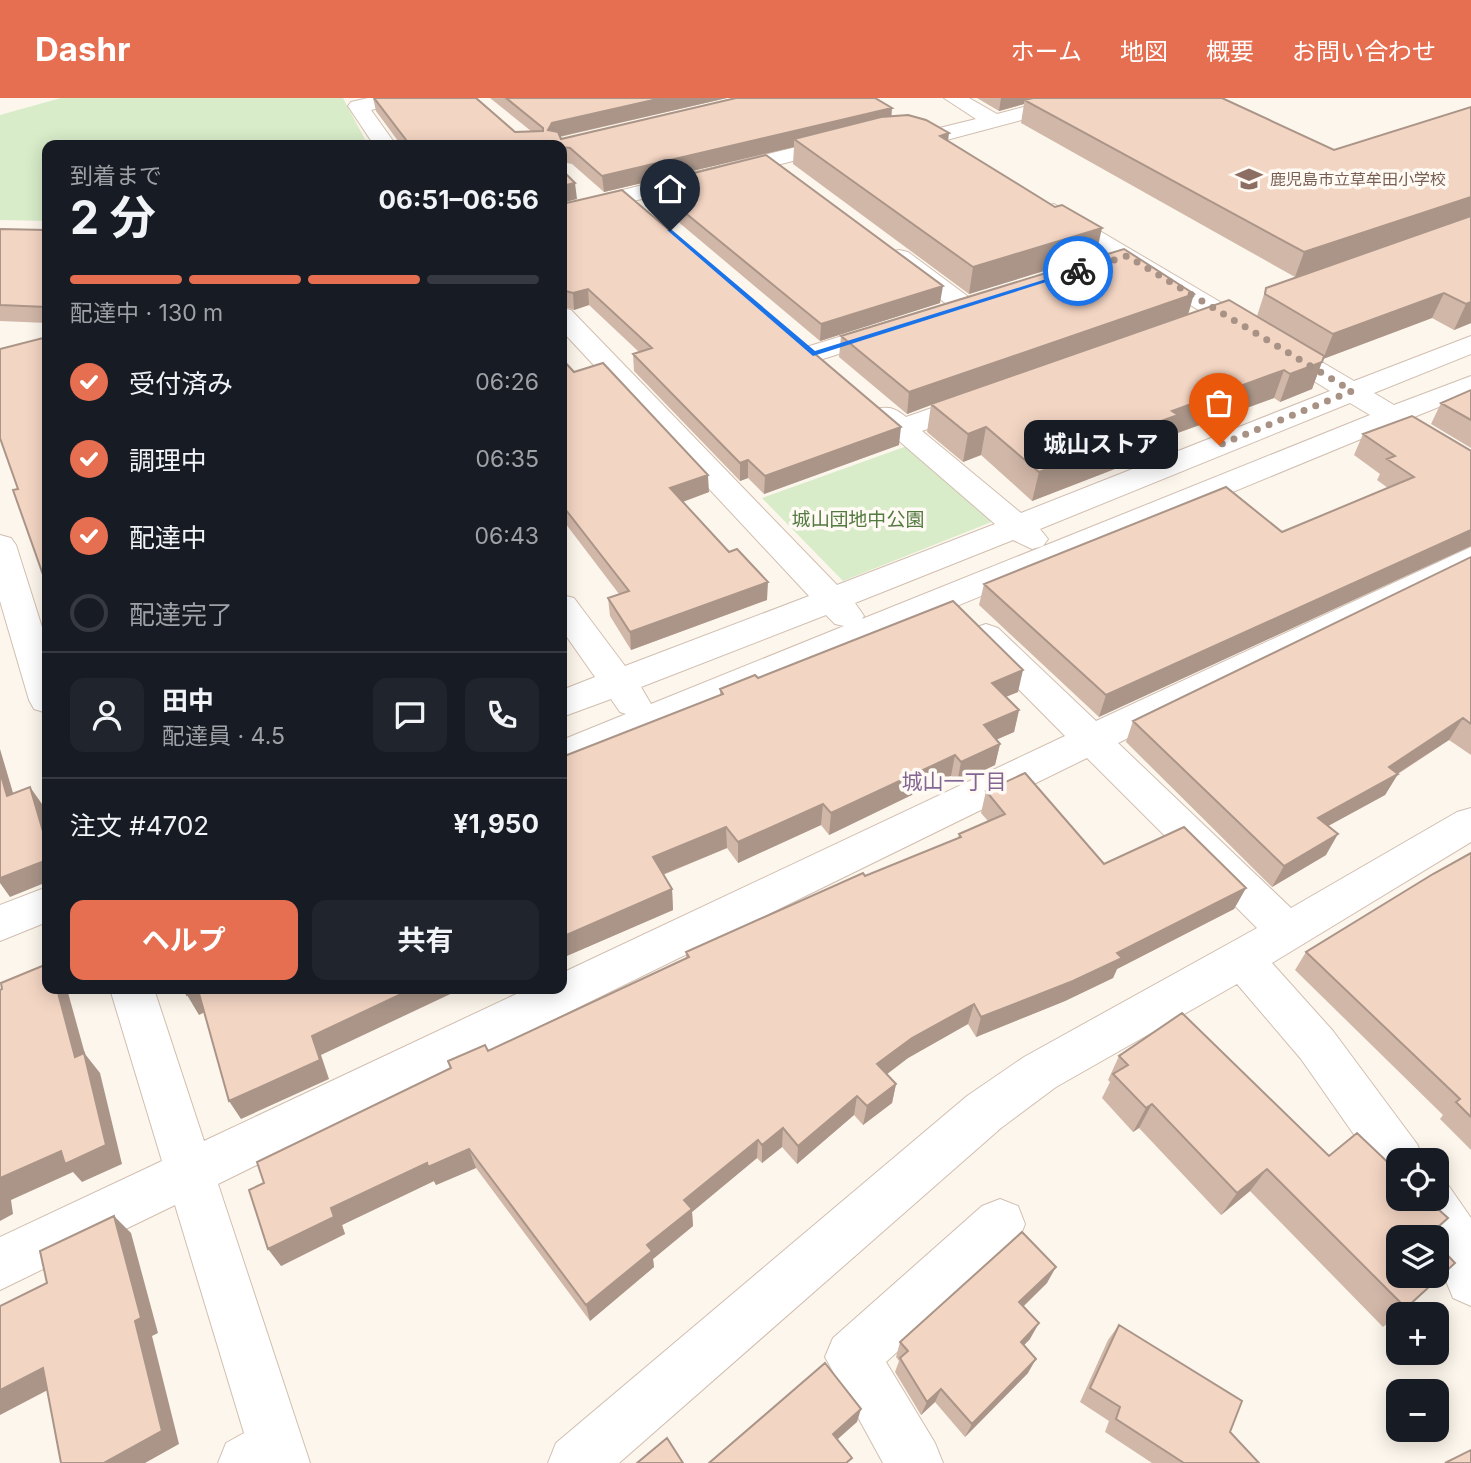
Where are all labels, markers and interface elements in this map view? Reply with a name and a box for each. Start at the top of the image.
text: Dashr [35,29,130,69]
text: ホーム [1011,37,1082,66]
text: 地図 [1120,37,1168,66]
text: 概要 [1206,37,1254,66]
text: お問い合わせ [1292,37,1436,66]
pin [640,159,700,231]
text: 到着まで [70,162,162,190]
school or university icon: 鹿児島市立草牟田小学校 [1234,164,1264,194]
place label: 鹿児島市立草牟田小学校 [1270,169,1446,189]
icon: home [651,170,689,208]
text: 06:51–06:56 [378,184,539,215]
text: 2 分 [70,189,156,245]
courier [1043,236,1113,306]
icon: bike [1059,252,1097,290]
text: 配達中 · 130 m [70,299,223,327]
icon: check [70,363,108,401]
text: 受付済み [129,368,233,399]
text: 06:26 [475,368,539,396]
pin [1189,373,1249,445]
icon: bag [1200,384,1238,422]
callout: 城山ストア [1023,420,1177,470]
text: 城山ストア [1044,430,1159,458]
icon: check [70,440,108,478]
text: 調理中 [129,445,207,476]
text: 06:35 [475,445,539,473]
park label: 城山団地中公園 [791,508,925,531]
icon: check [70,517,108,555]
text: 配達中 [129,522,207,553]
text: 06:43 [475,522,539,550]
text: 配達完了 [129,599,233,630]
button: person [70,678,144,752]
button: chat [373,678,447,752]
button: phone [465,678,539,752]
text: 田中 [162,685,214,716]
text: 配達員 · 4.5 [162,722,285,750]
district label: 城山一丁目 [902,769,1007,794]
text: ¥1,950 [454,808,539,839]
text: 注文 #4702 [70,810,209,841]
button: ヘルプ [70,900,298,980]
button: 共有 [312,900,539,980]
map controls [1386,1148,1449,1442]
button: locate [1386,1148,1449,1211]
button: layers [1386,1225,1449,1288]
button: + [1386,1302,1449,1365]
button: − [1386,1379,1449,1442]

